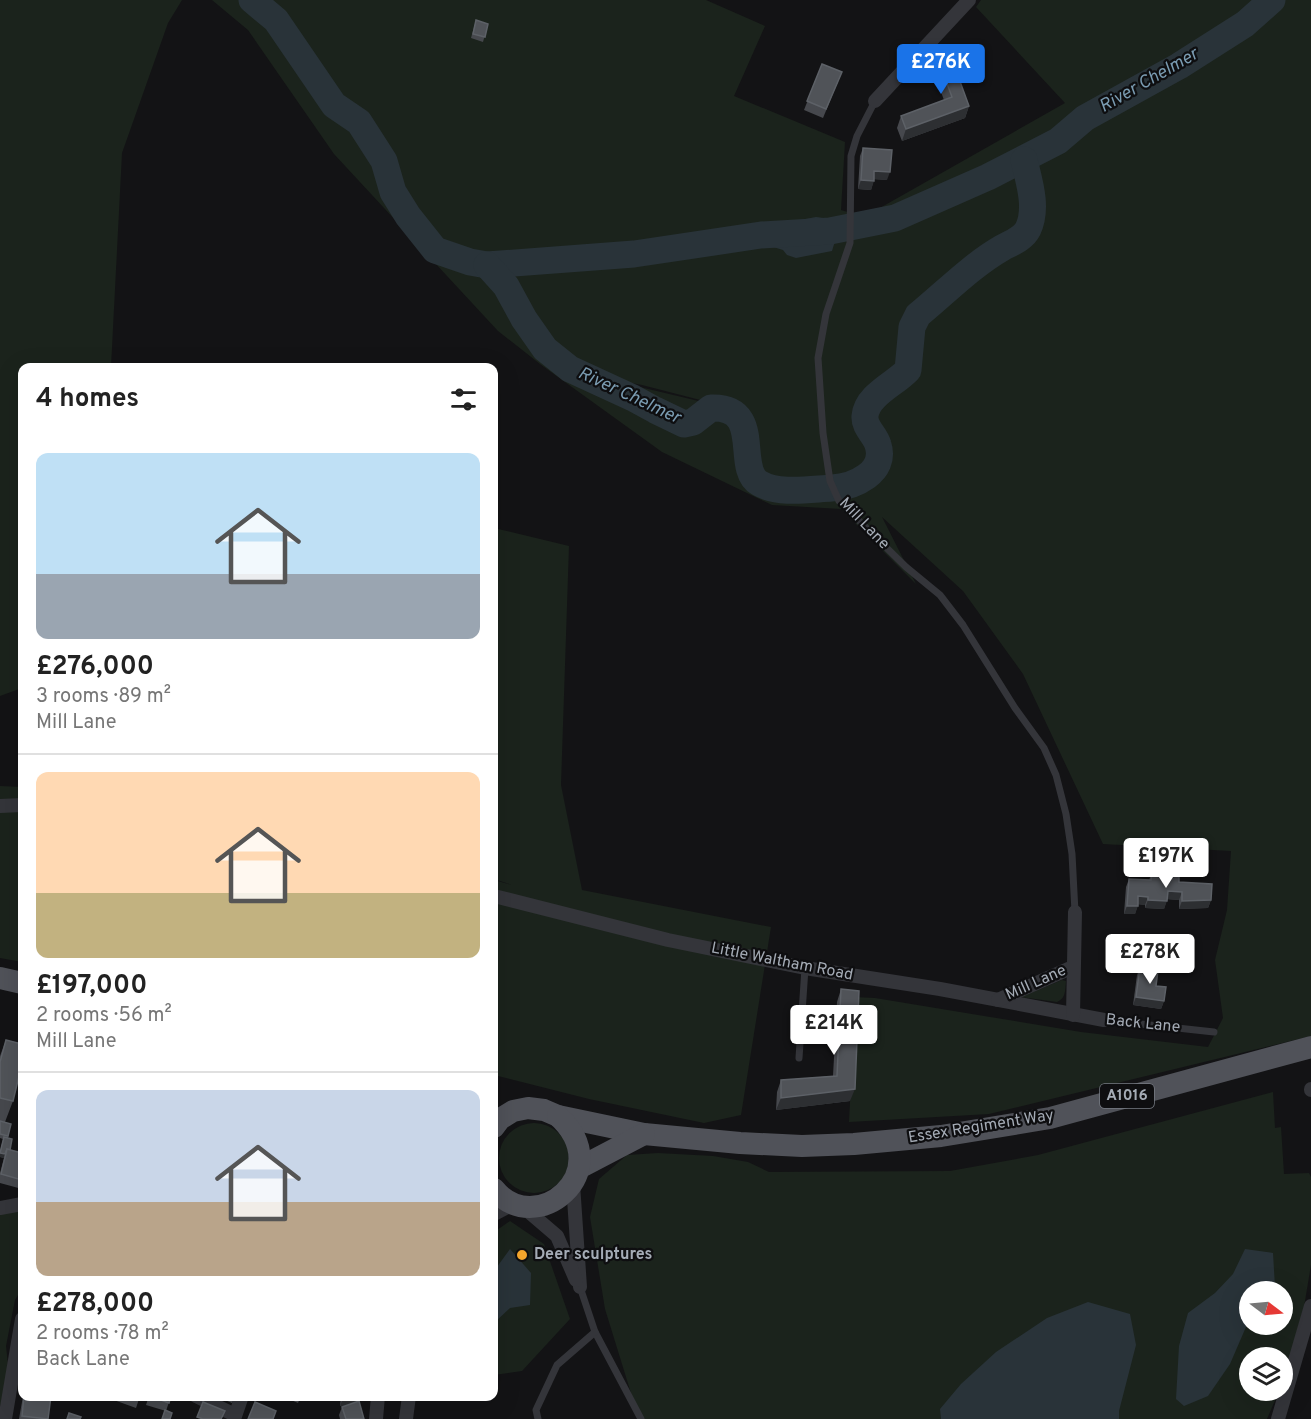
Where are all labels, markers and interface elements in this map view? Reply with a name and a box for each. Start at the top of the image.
water label: River Chelmer [1095,42,1205,119]
pin: £276K [899,44,983,95]
text: £276K [911,50,971,76]
water label: River Chelmer [574,362,686,431]
text: 4 homes [36,383,139,416]
icon: filters [447,383,480,416]
icon: home [204,492,312,600]
street label: Mill Lane [834,494,894,554]
text: £276,000 [36,651,154,684]
text: 3 rooms · 89 m² [36,684,171,710]
text: Mill Lane [36,710,117,736]
icon: home [204,811,312,919]
pin: £197K [1124,838,1208,889]
text: £197K [1138,844,1194,870]
pin: £278K [1108,934,1192,985]
street label: Little Waltham Road [709,938,855,986]
text: £278K [1120,940,1180,966]
street label: Mill Lane [1002,961,1070,1005]
text: £197,000 [36,970,147,1003]
text: 2 rooms · 56 m² [36,1003,172,1029]
pin: £214K [792,1005,876,1056]
street label: Back Lane [1105,1010,1181,1038]
text: £214K [804,1011,864,1037]
text: Mill Lane [36,1029,117,1055]
road number: A1016 [1100,1084,1154,1108]
street label: Essex Regiment Way [907,1106,1055,1148]
icon: home [204,1129,312,1237]
place label: Deer sculptures [534,1245,652,1265]
marker: Deer sculptures [515,1248,529,1262]
north arrow [1239,1281,1293,1335]
map controls [1239,1281,1293,1401]
text: £278,000 [36,1288,154,1321]
text: 2 rooms · 78 m² [36,1321,169,1347]
text: Back Lane [36,1347,130,1373]
button: layers [1239,1347,1293,1401]

